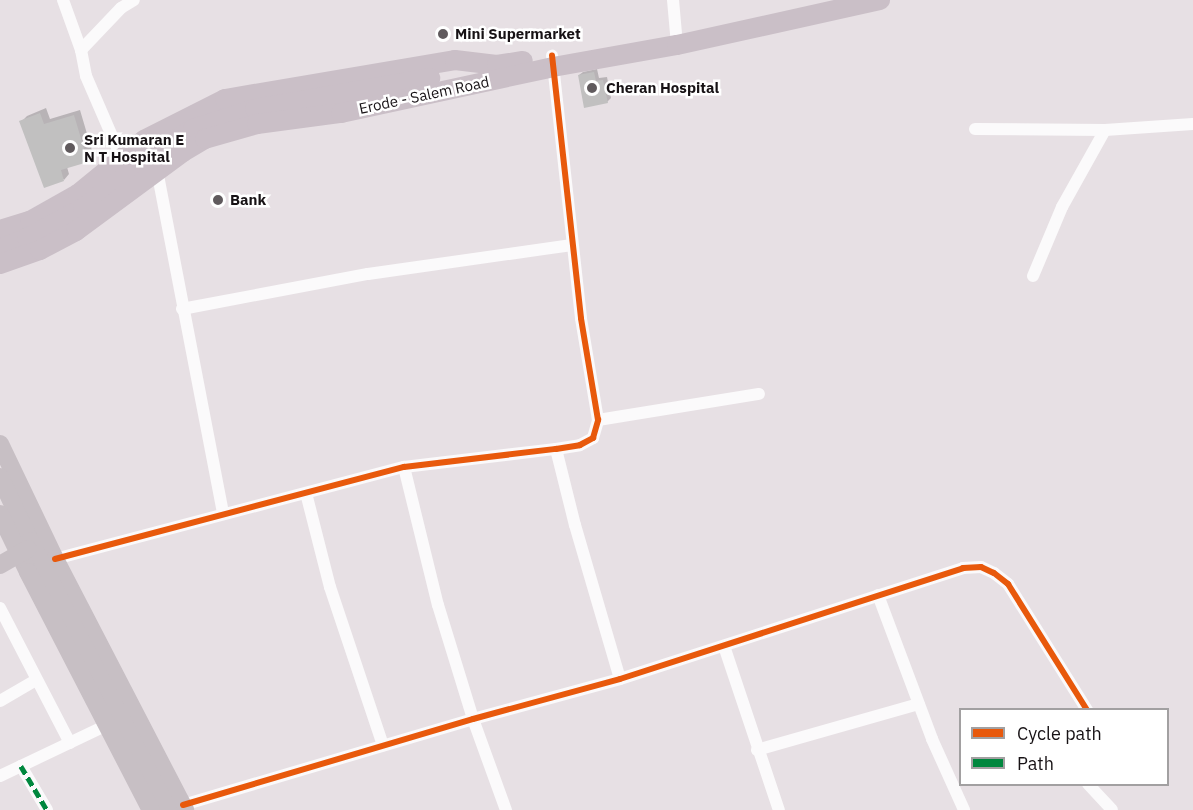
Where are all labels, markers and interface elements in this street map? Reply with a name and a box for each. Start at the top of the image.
place label: Mini Supermarket [455,25,581,43]
marker: Mini Supermarket [436,27,450,41]
street label: Erode - Salem Road [357,72,491,118]
marker: Cheran Hospital [583,79,601,97]
place label: Cheran Hospital [606,79,719,97]
place label: Sri Kumaran E N T Hospital [84,130,184,165]
marker: Sri Kumaran E N T Hospital [61,139,79,157]
place label: Bank [230,191,266,209]
marker: Bank [211,193,225,207]
legend [959,708,1169,786]
text: Cycle path [1017,722,1102,745]
text: Path [1017,752,1054,775]

